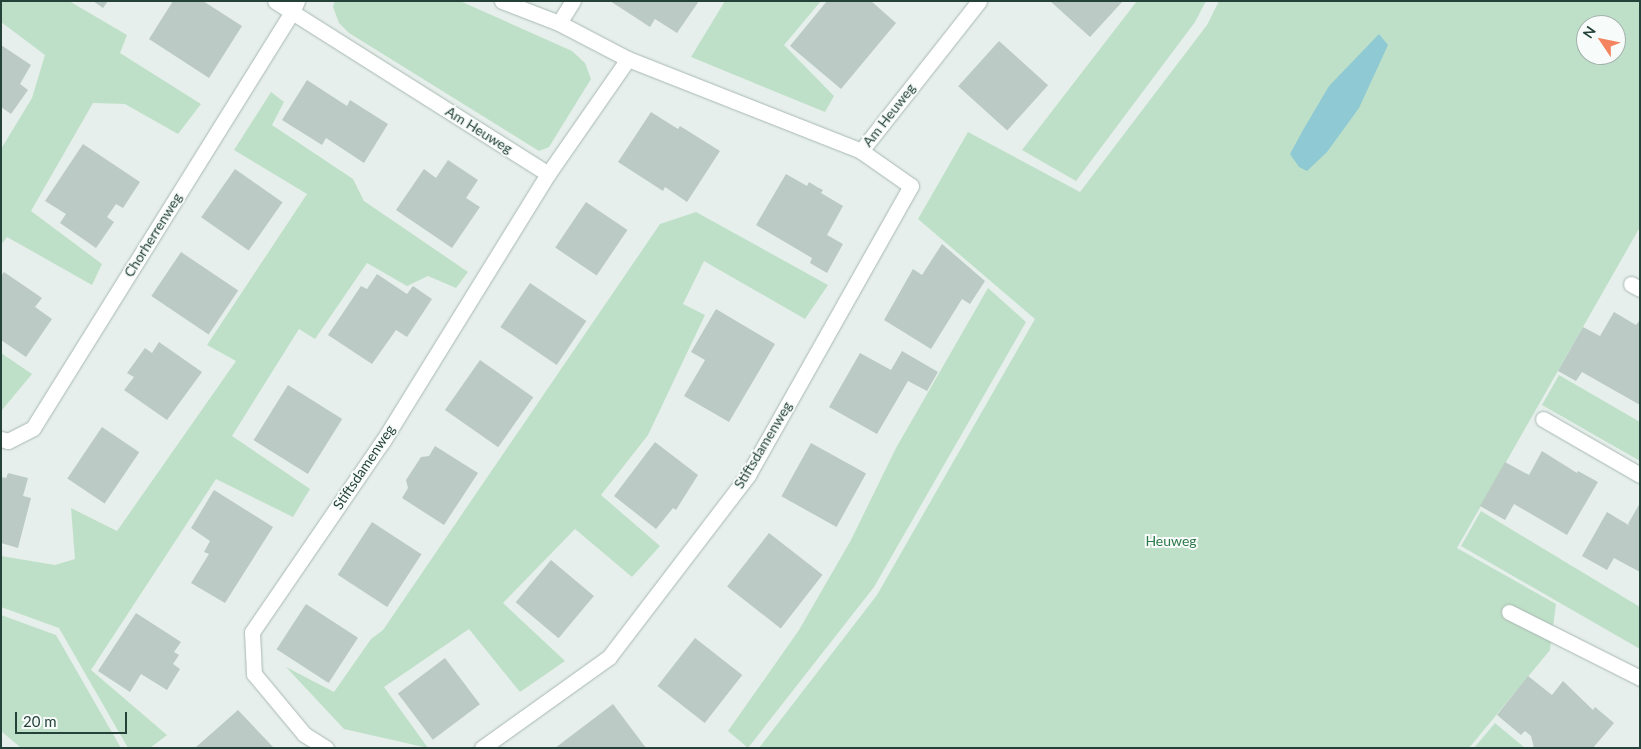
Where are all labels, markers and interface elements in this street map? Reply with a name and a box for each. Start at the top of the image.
north arrow [1576,15,1626,65]
text: N [1579,23,1599,41]
street label: Am Heuweg [859,80,919,150]
street label: Am Heuweg [442,103,516,157]
street label: Chorherrenweg [120,190,186,280]
street label: Stiftsdamenweg [730,398,796,492]
street label: Stiftsdamenweg [329,421,399,513]
park label: Heuweg [1145,533,1197,549]
scale bar [18,702,130,734]
text: 20 m [23,712,57,730]

